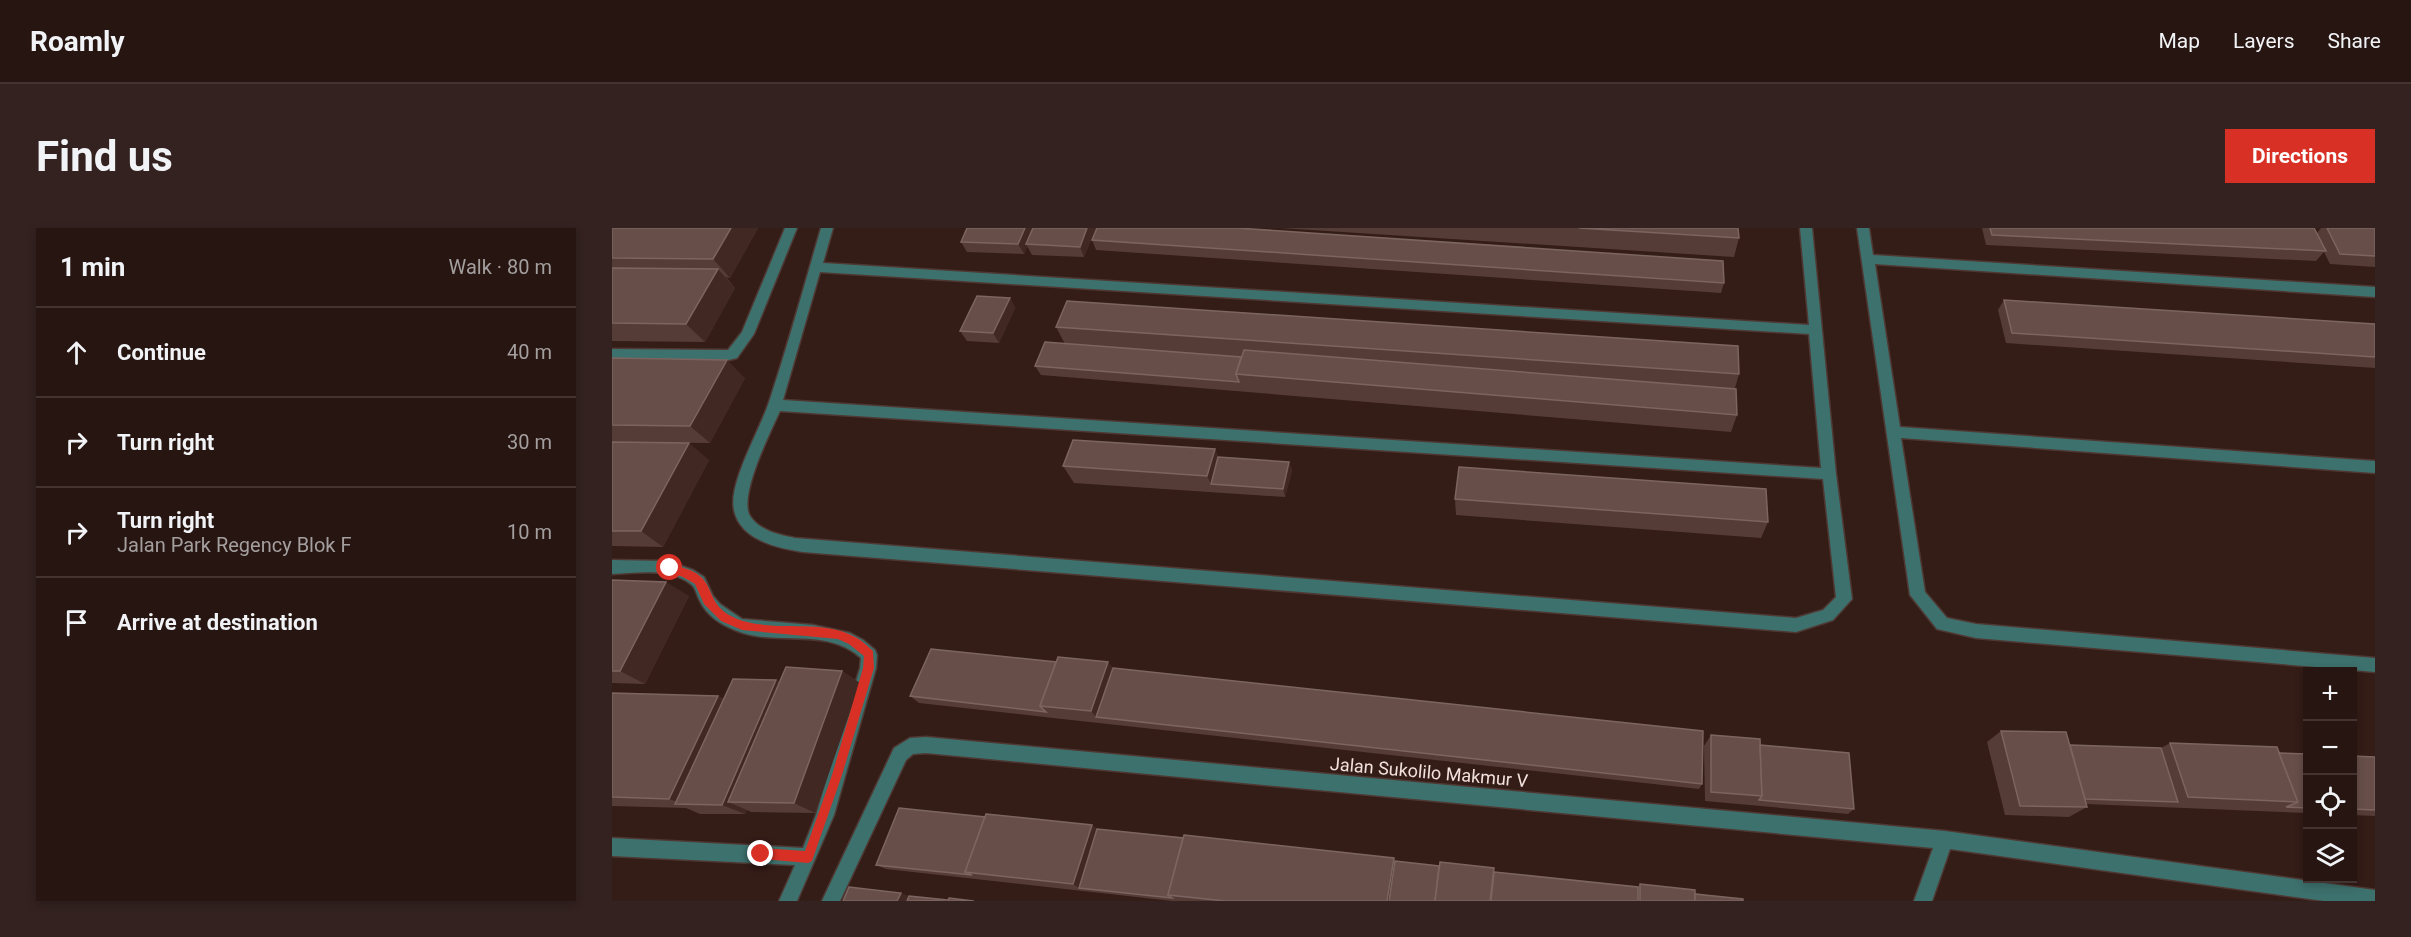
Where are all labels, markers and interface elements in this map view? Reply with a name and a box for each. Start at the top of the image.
text: Roamly [30,25,125,58]
text: Map [2158,29,2200,53]
text: Layers [2233,29,2294,53]
text: Share [2327,29,2381,53]
button: Directions [2225,129,2375,183]
text: Find us [36,132,173,181]
text: 1 min [60,252,125,282]
text: Walk · 80 m [449,255,552,279]
icon: ahead [60,336,93,369]
text: Continue [117,340,206,365]
text: 40 m [507,340,552,364]
icon: right [60,426,93,459]
text: Turn right [117,430,214,455]
text: 30 m [507,430,552,454]
text: Turn right [117,508,214,533]
icon: right [60,516,93,549]
text: 10 m [507,520,552,544]
text: Jalan Park Regency Blok F [117,533,352,557]
route start [656,554,682,580]
icon: arrive [60,606,93,639]
text: Arrive at destination [117,610,318,635]
map controls [2303,667,2357,883]
button: + [2303,667,2357,721]
button: − [2303,721,2357,775]
street label: Jalan Sukolilo Makmur V [1329,753,1529,791]
button: locate [2303,775,2357,829]
button: layers [2303,829,2357,883]
route end [747,840,773,866]

